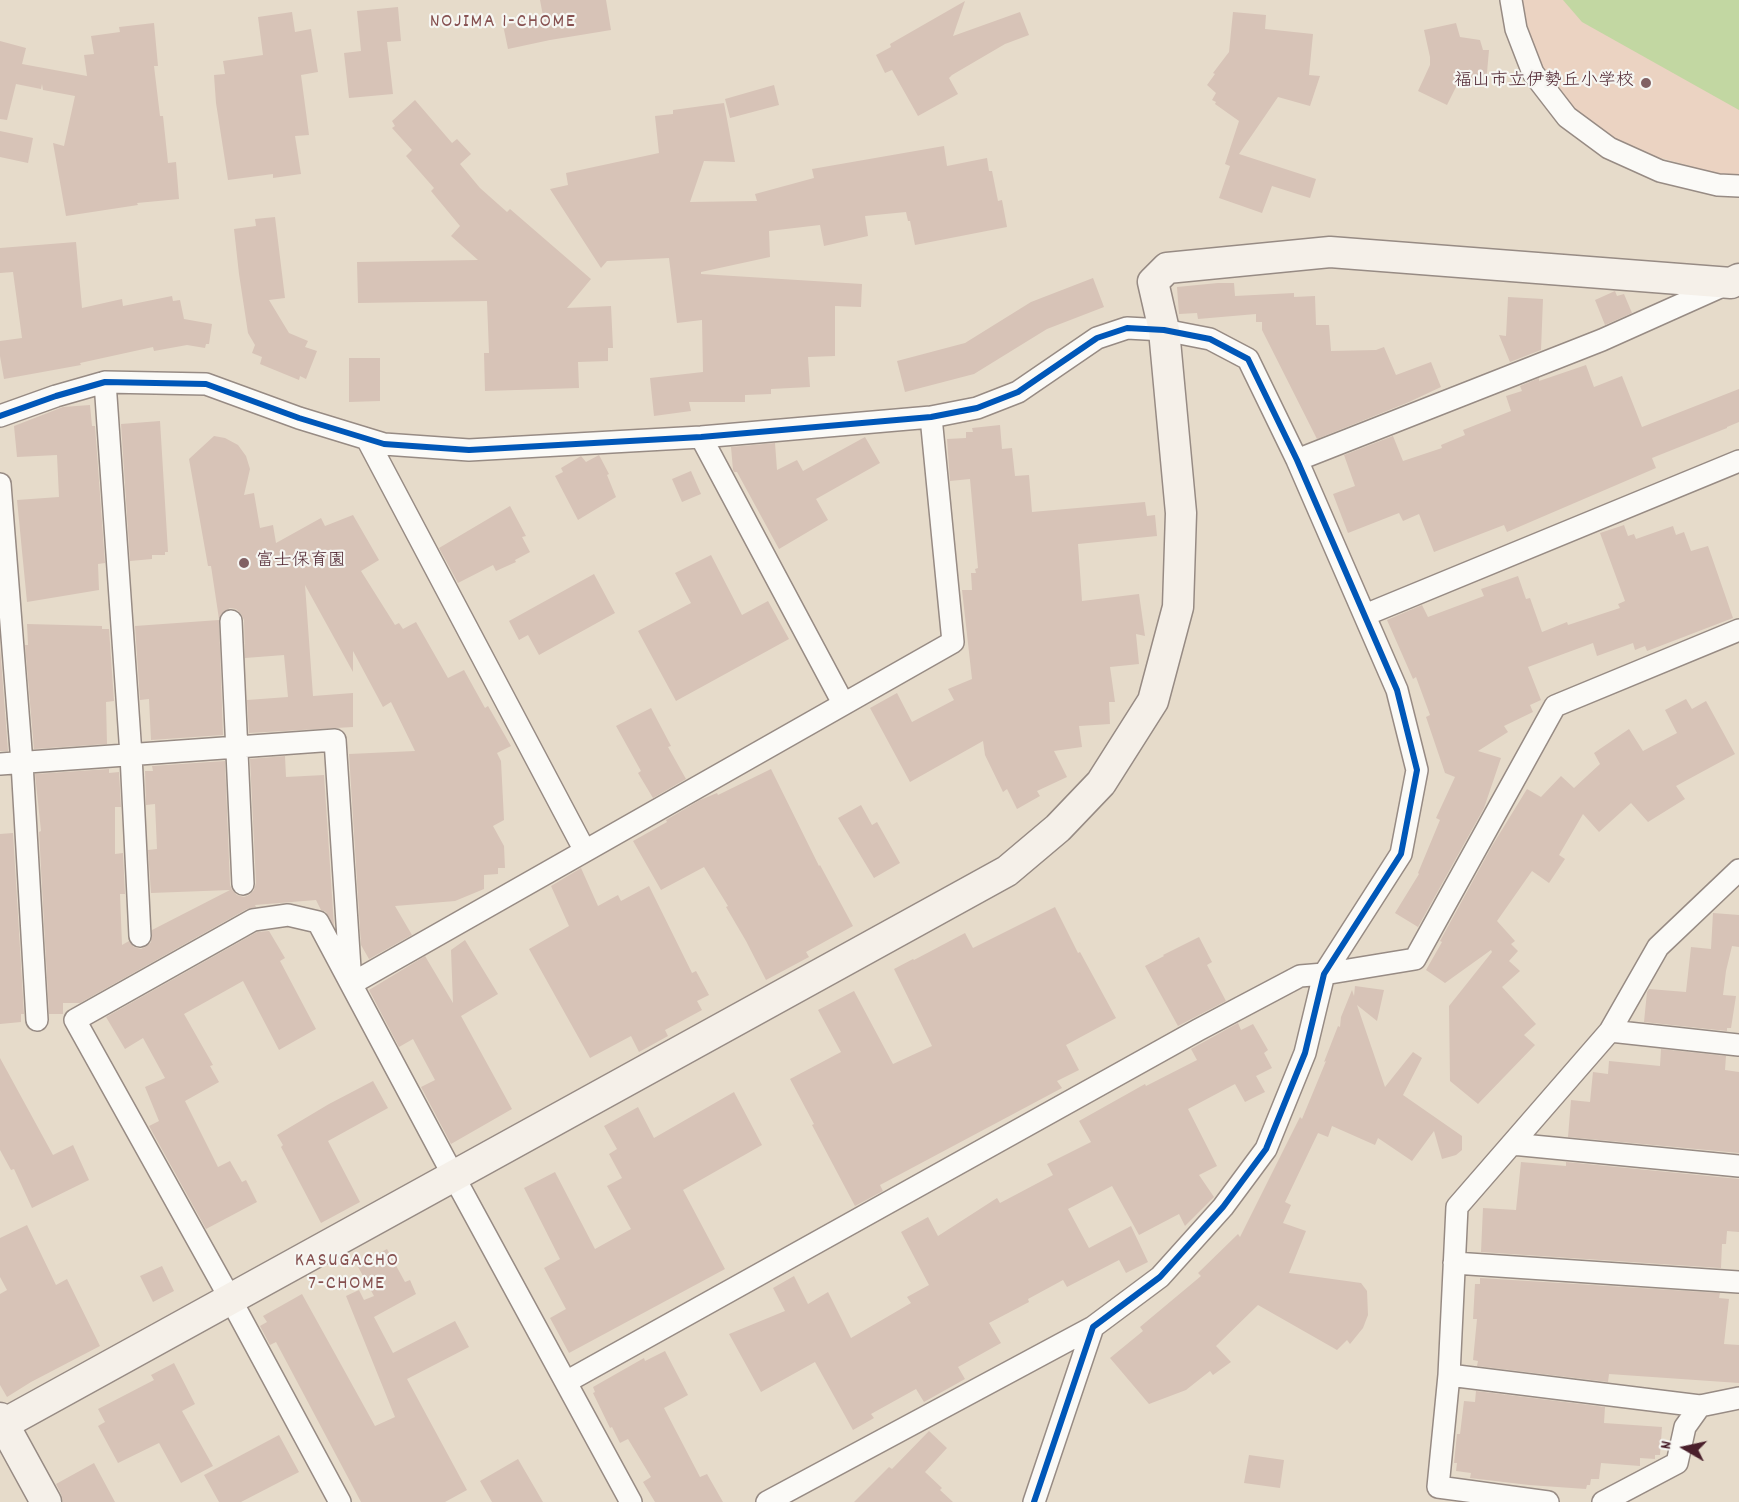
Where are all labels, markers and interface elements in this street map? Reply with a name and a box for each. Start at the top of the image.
district label: NOJIMA 1-CHOME [430,11,576,35]
place label: 福山市立伊勢丘小学校 [1454,72,1634,94]
marker: 福山市立伊勢丘小学校 [1639,76,1653,90]
place label: 富士保育園 [256,552,346,574]
marker: 富士保育園 [237,556,251,570]
district label: KASUGACHO 7-CHOME [295,1250,399,1297]
north arrow [1655,1418,1715,1478]
text: N [1655,1439,1679,1451]

